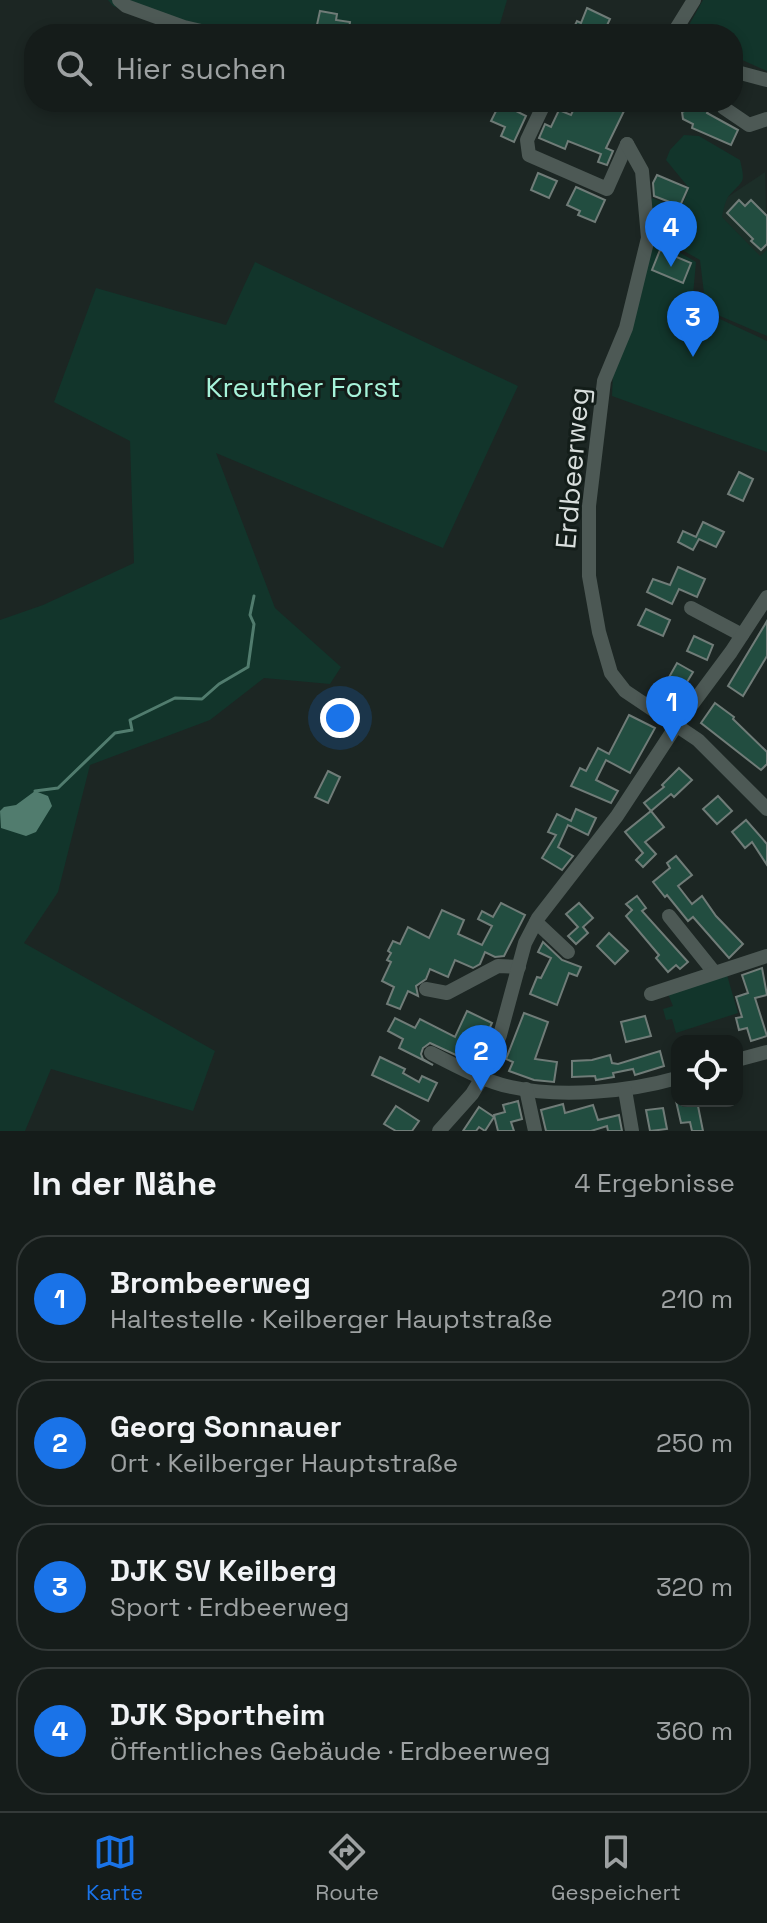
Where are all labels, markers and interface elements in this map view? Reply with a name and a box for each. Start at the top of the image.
search box [24,24,743,112]
icon: search [52,46,96,90]
text: Hier suchen [116,49,286,88]
pin: 4 [645,201,697,267]
pin: 3 [667,291,719,357]
park label: Kreuther Forst [205,369,401,405]
street label: Erdbeerweg [547,386,597,550]
pin: 1 [646,676,698,742]
your location [320,698,360,738]
pin: 2 [455,1025,507,1091]
map controls [671,1035,743,1107]
button: locate [671,1035,743,1107]
text: In der Nähe [32,1162,217,1205]
text: 4 Ergebnisse [574,1166,735,1200]
text: Brombeerweg [110,1263,311,1302]
text: 1 [54,1282,66,1316]
text: 210 m [661,1282,733,1316]
text: Haltestelle · Keilberger Hauptstraße [110,1302,553,1336]
text: Georg Sonnauer [110,1407,342,1446]
text: 2 [52,1426,68,1460]
text: 250 m [656,1426,733,1460]
text: Ort · Keilberger Hauptstraße [110,1446,458,1480]
text: DJK SV Keilberg [110,1551,337,1590]
text: 3 [52,1570,68,1604]
text: 320 m [656,1570,733,1604]
text: Sport · Erdbeerweg [110,1590,349,1624]
text: DJK Sportheim [110,1695,325,1734]
text: 4 [52,1714,68,1748]
text: 360 m [656,1714,733,1748]
text: Öffentliches Gebäude · Erdbeerweg [110,1734,550,1768]
tab: Karte [86,1830,143,1906]
tab: Route [315,1830,379,1906]
tab: Gespeichert [551,1830,681,1906]

